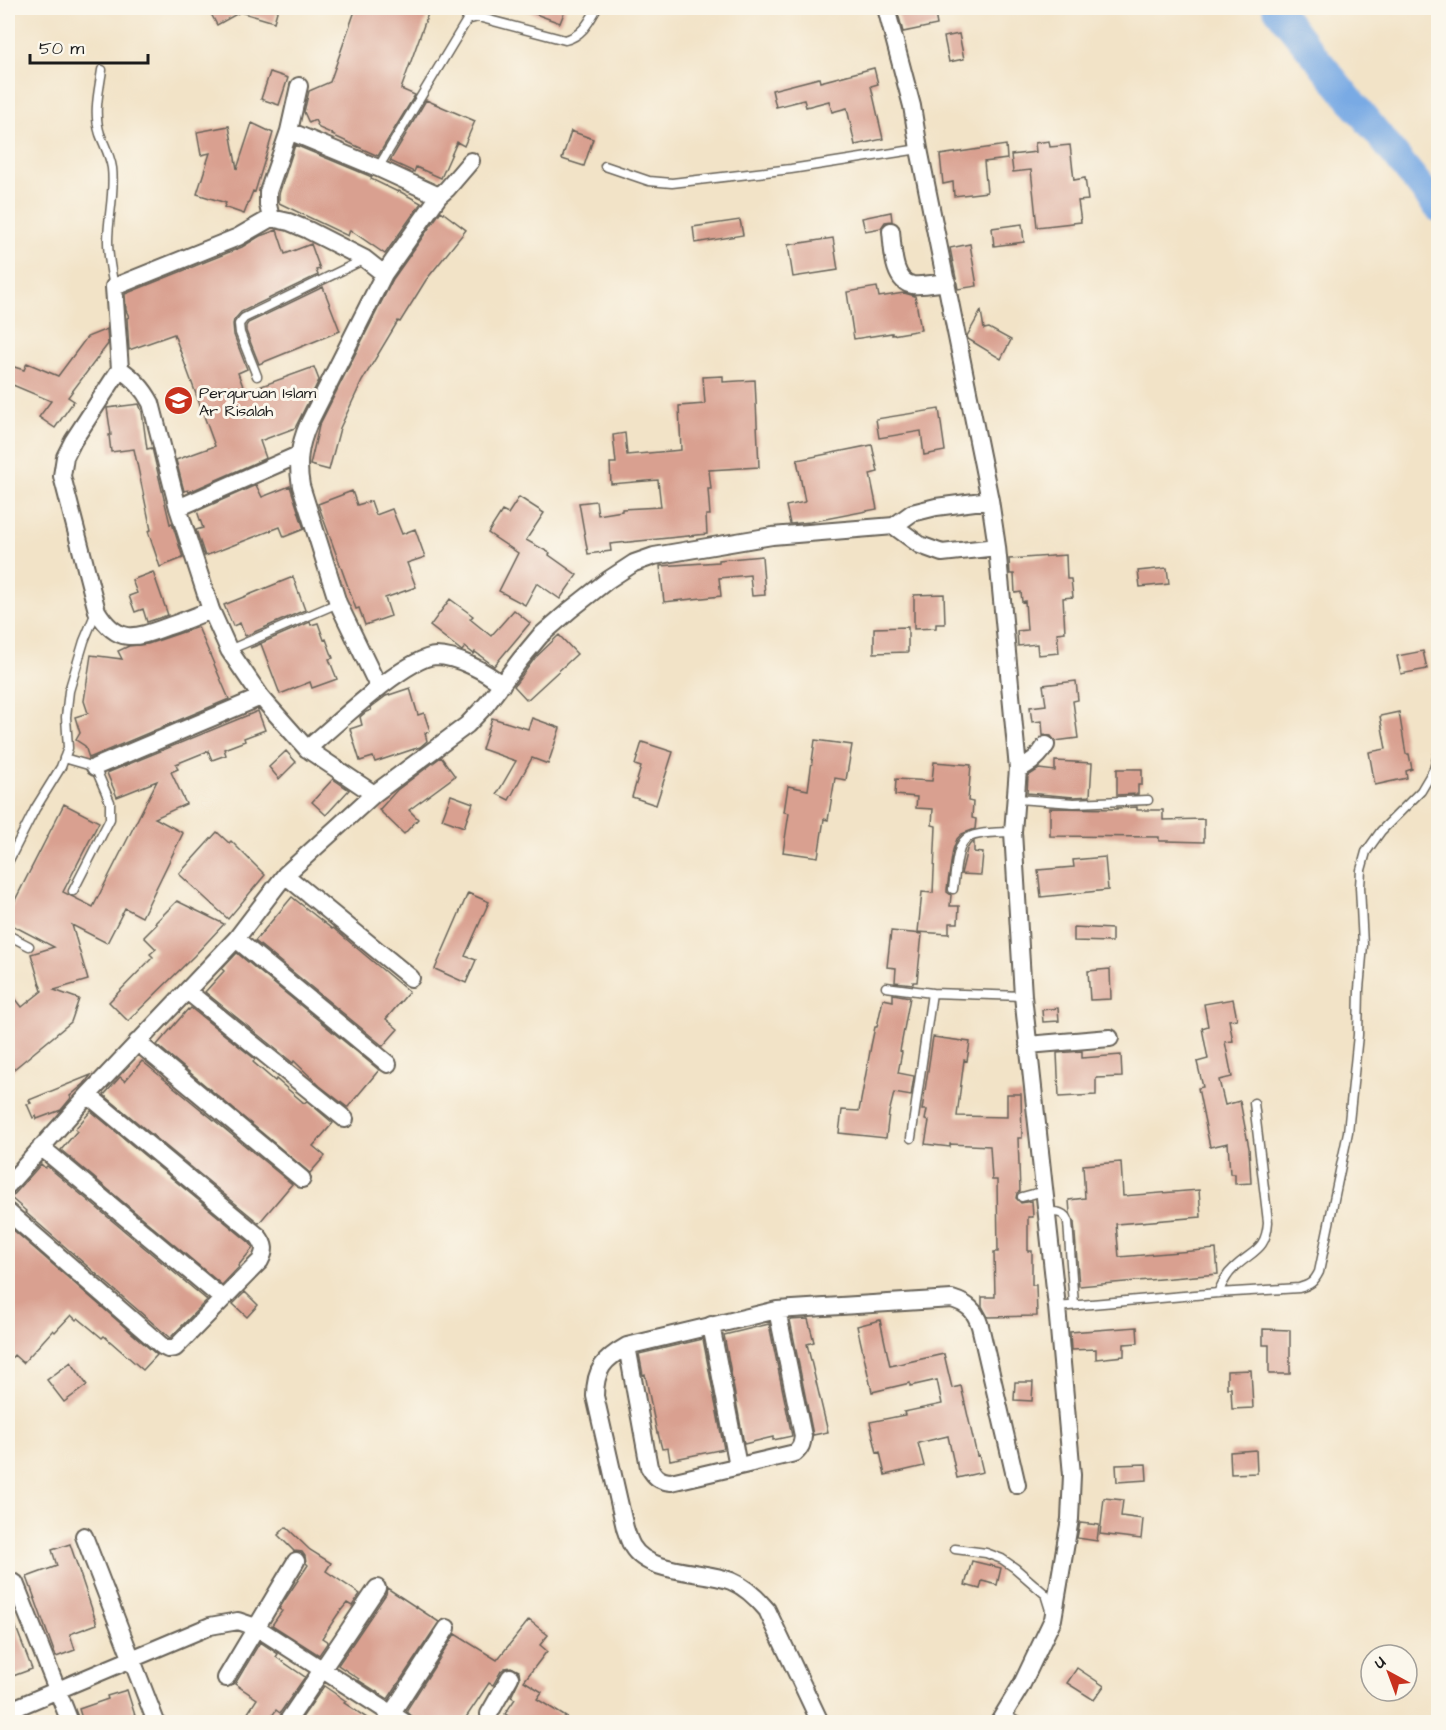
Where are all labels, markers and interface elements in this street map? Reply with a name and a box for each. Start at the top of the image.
scale bar [30,27,148,65]
text: 50 m [39,36,84,61]
place label: Perguruan Islam Ar Risalah [199,382,317,422]
school or university icon: Perguruan Islam Ar Risalah [162,385,194,417]
north arrow [1359,1643,1419,1703]
text: U [1369,1651,1390,1674]

